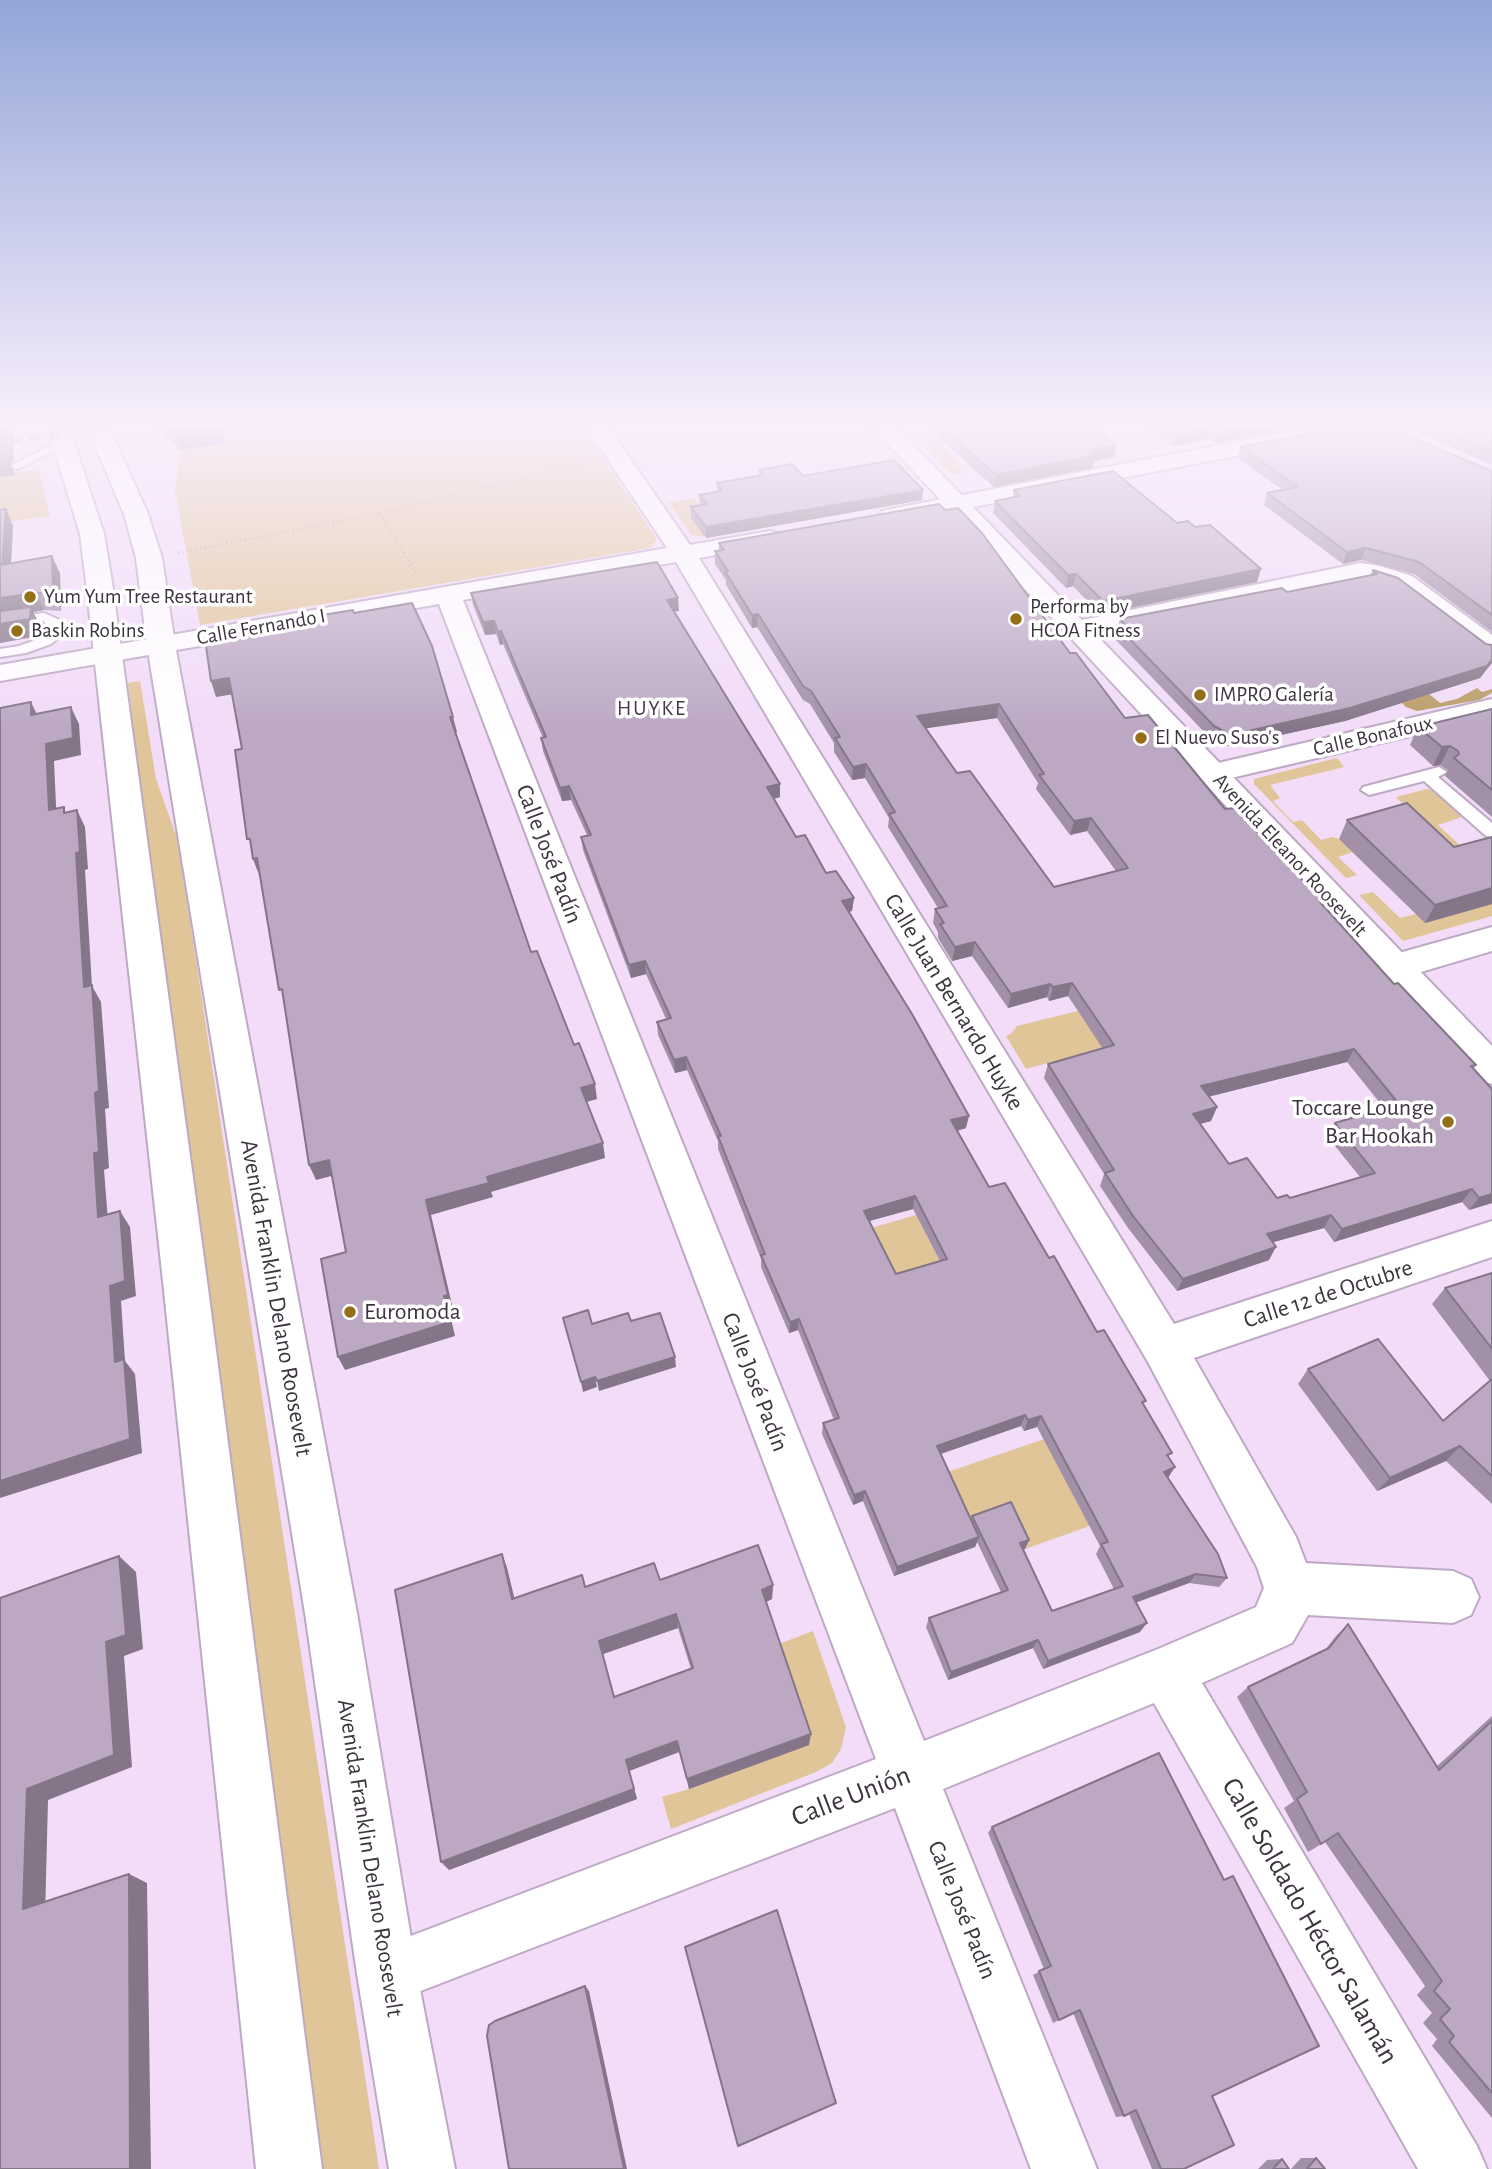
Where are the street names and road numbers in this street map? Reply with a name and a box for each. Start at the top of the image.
street label: Calle Fernando I [195,603,327,651]
street label: Calle Bonafoux [1311,710,1435,762]
street label: Avenida Eleanor Roosevelt [1208,768,1372,942]
street label: Calle José Padín [509,780,589,928]
street label: Calle Juan Bernardo Huyke [878,888,1030,1116]
street label: Avenida Franklin Delano Roosevelt [234,1137,318,1459]
street label: Calle 12 de Octubre [1240,1253,1416,1335]
street label: Calle José Padín [715,1308,795,1456]
street label: Avenida Franklin Delano Roosevelt [331,1697,409,2019]
street label: Calle Unión [787,1758,915,1834]
street label: Calle Soldado Héctor Salamán [1214,1772,1406,2070]
street label: Calle José Padín [921,1837,1003,1983]

